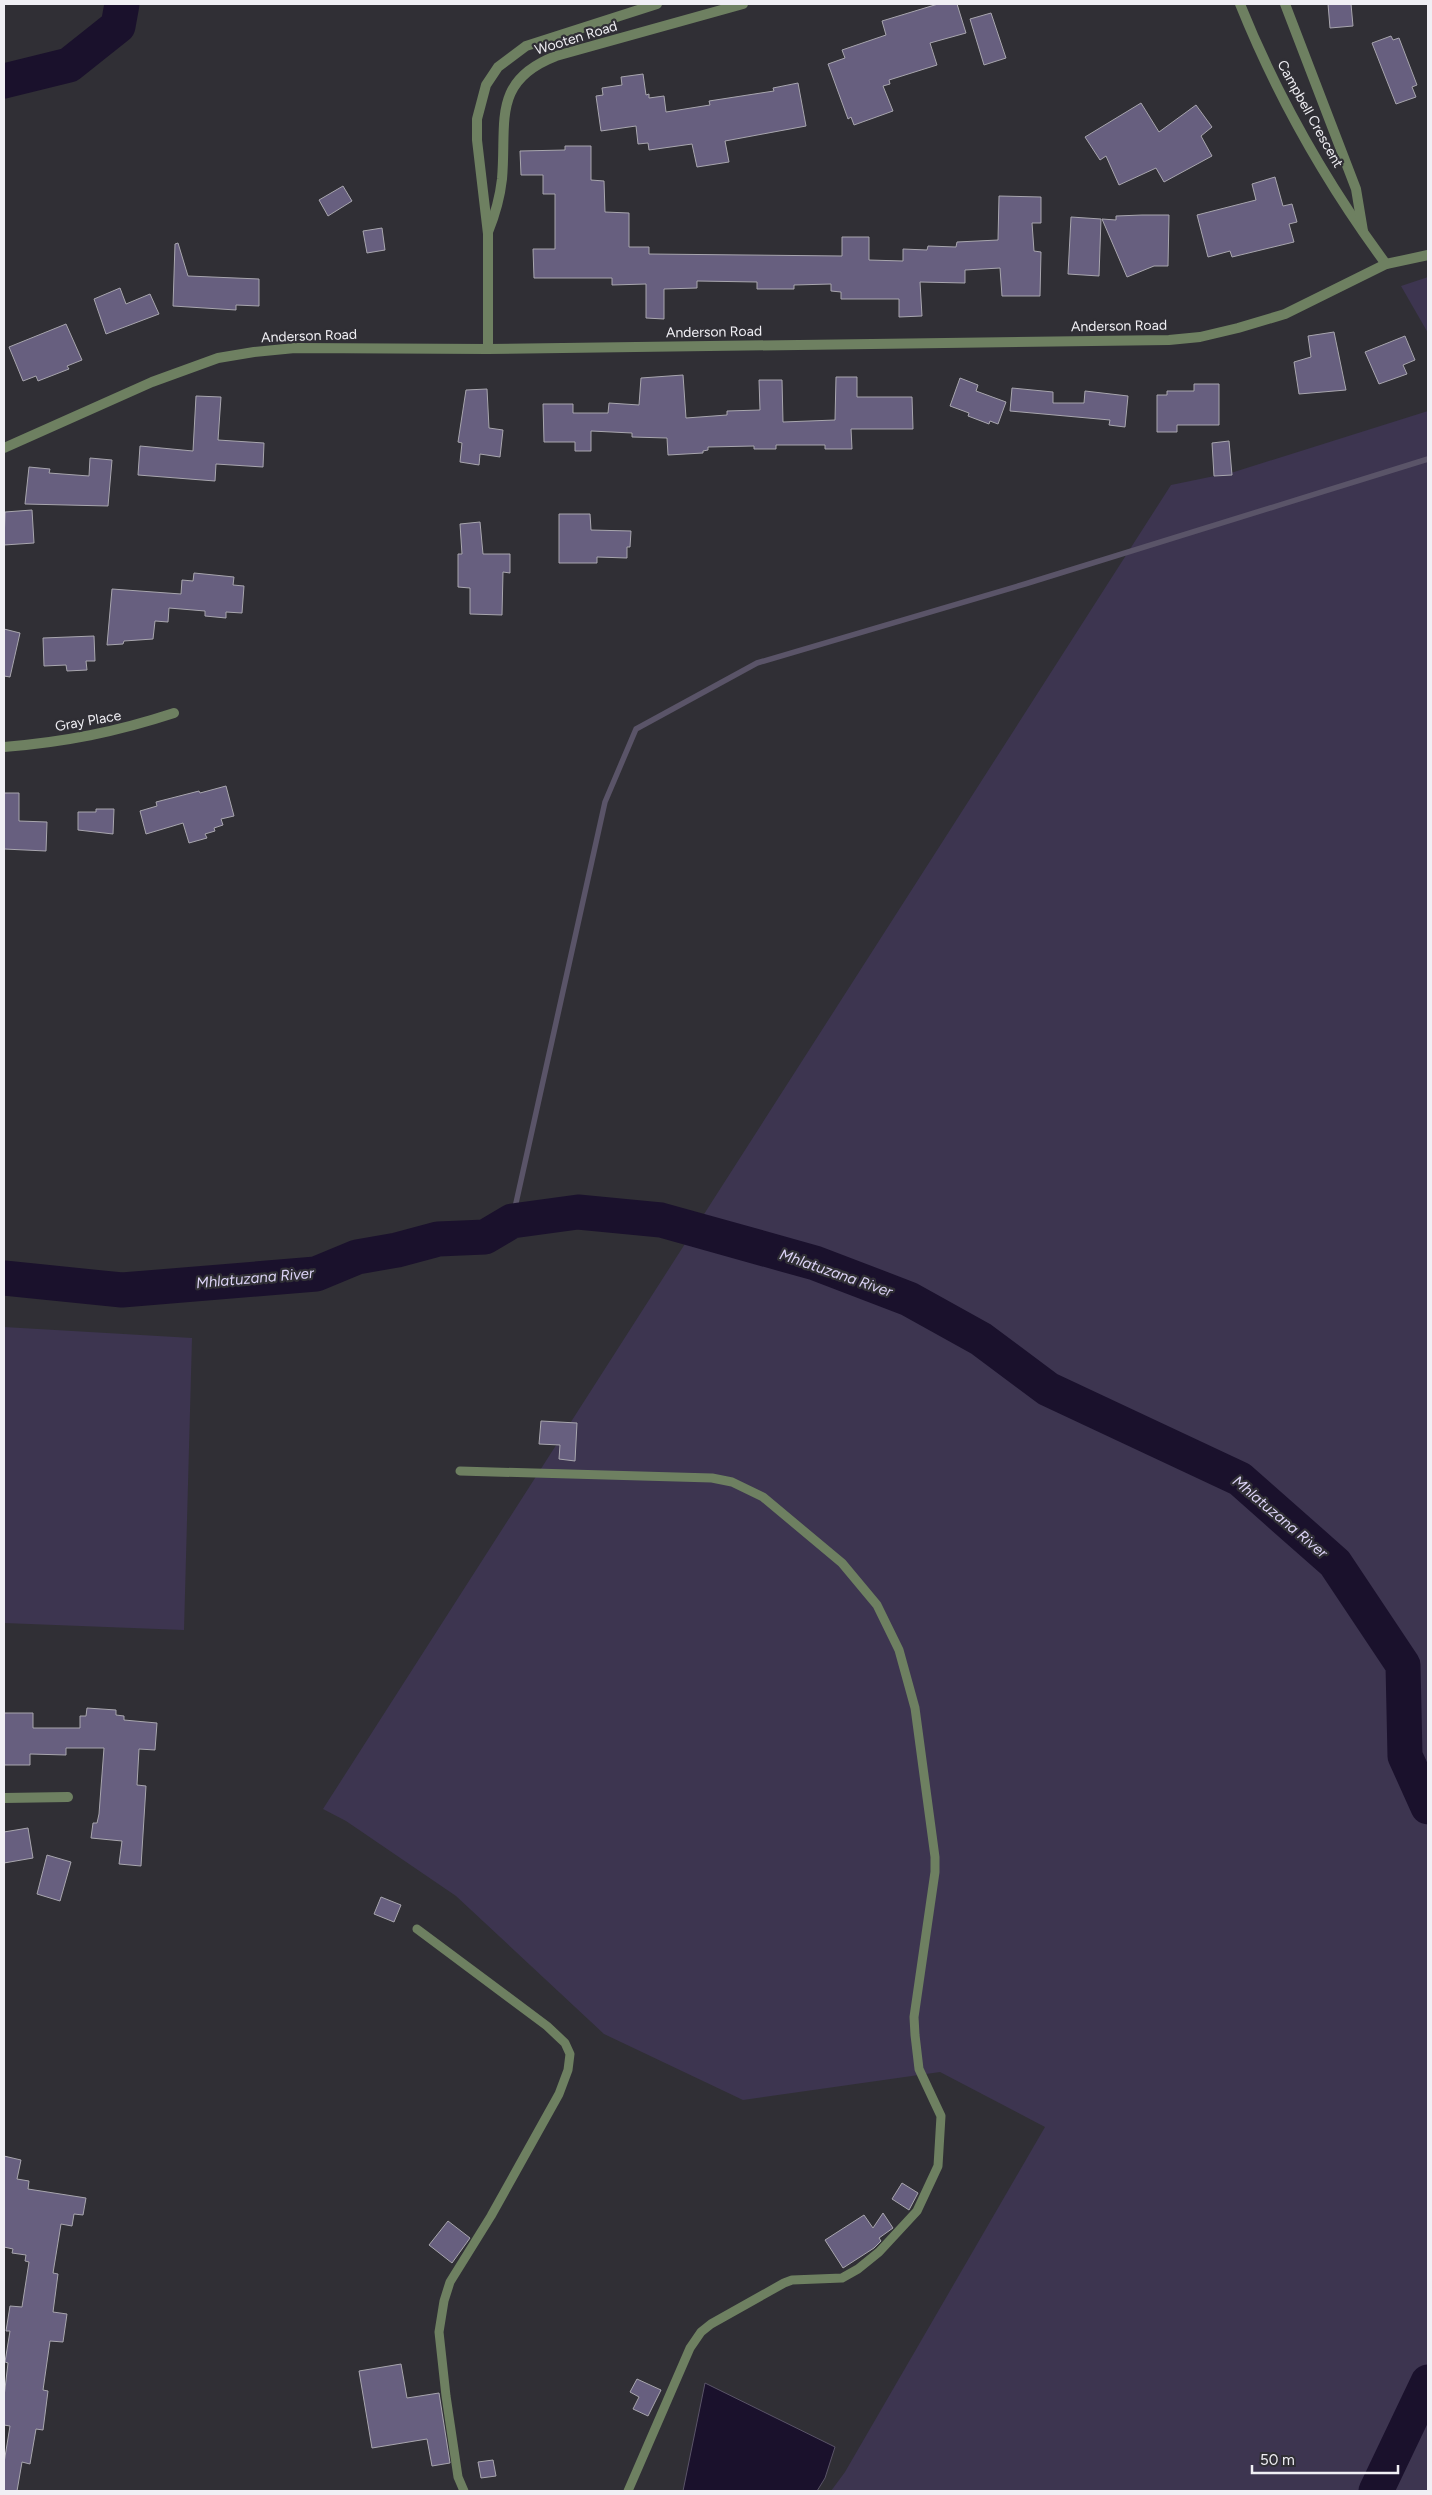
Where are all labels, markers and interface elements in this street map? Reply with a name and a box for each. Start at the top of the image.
street label: Wooten Road [533,17,619,59]
street label: Campbell Crescent [1273,57,1347,171]
street label: Anderson Road [1071,317,1167,335]
street label: Anderson Road [666,323,762,341]
street label: Anderson Road [261,326,357,346]
street label: Gray Place [54,707,123,735]
water label: Mhlatuzana River [777,1245,896,1301]
water label: Mhlatuzana River [195,1264,316,1292]
water label: Mhlatuzana River [1229,1472,1332,1562]
scale bar [1252,2442,1398,2474]
text: 50 m [1260,2451,1295,2469]

